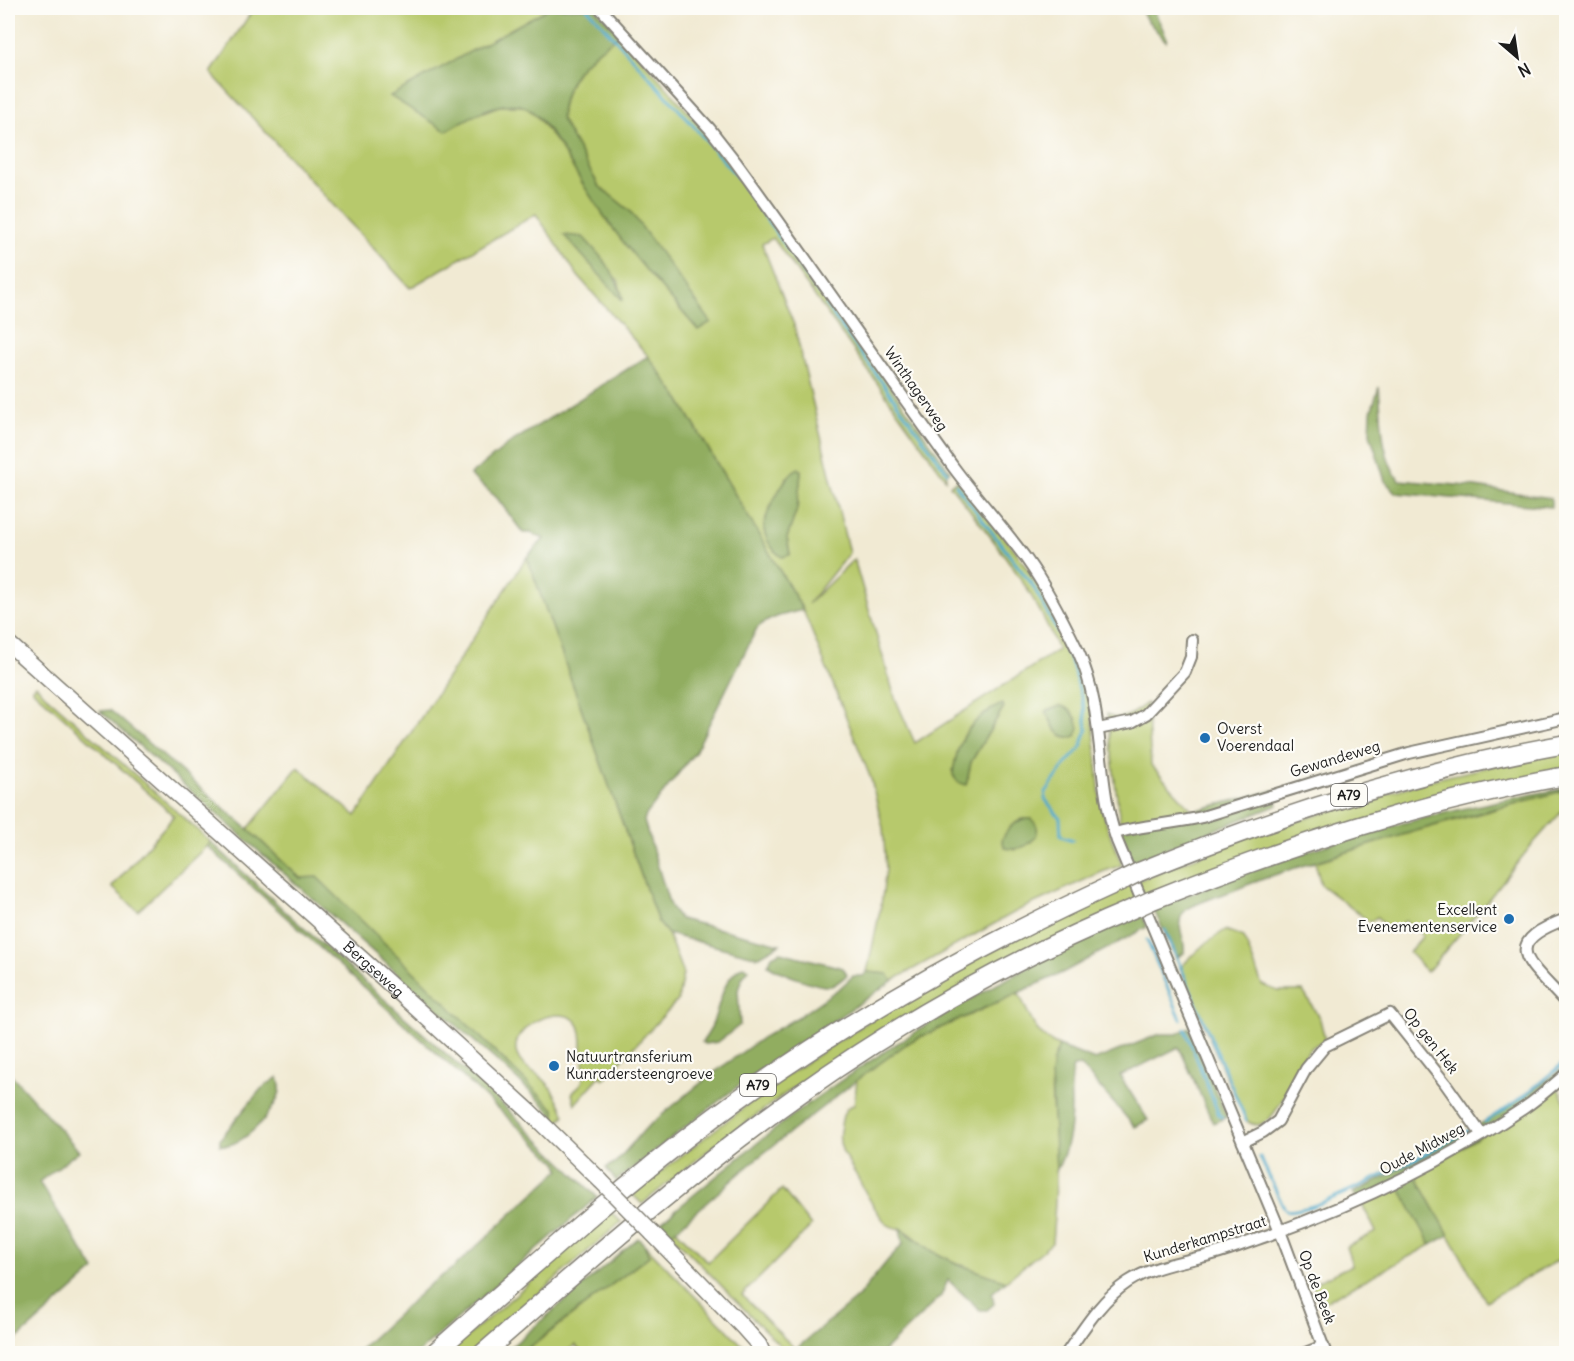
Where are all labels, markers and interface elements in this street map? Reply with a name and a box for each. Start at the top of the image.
north arrow [1487,27,1547,87]
text: N [1515,59,1534,82]
street label: Winthagerweg [880,343,952,435]
place label: Overst Voerendaal [1217,719,1294,755]
marker: Overst Voerendaal [1198,731,1212,745]
street label: Gewandeweg [1288,736,1382,781]
road number: A79 [1331,784,1367,806]
place label: Excellent Evenementenservice [1358,900,1497,936]
marker: Excellent Evenementenservice [1502,912,1516,926]
street label: Bergseweg [339,937,408,1001]
street label: Op gen Hek [1400,1004,1463,1078]
place label: Natuurtransferium Kunradersteengroeve [566,1047,713,1083]
marker: Natuurtransferium Kunradersteengroeve [547,1059,561,1073]
road number: A79 [740,1074,776,1096]
street label: Oude Midweg [1376,1118,1467,1179]
street label: Kunderkampstraat [1141,1211,1268,1266]
street label: Op de Beek [1295,1247,1340,1327]

